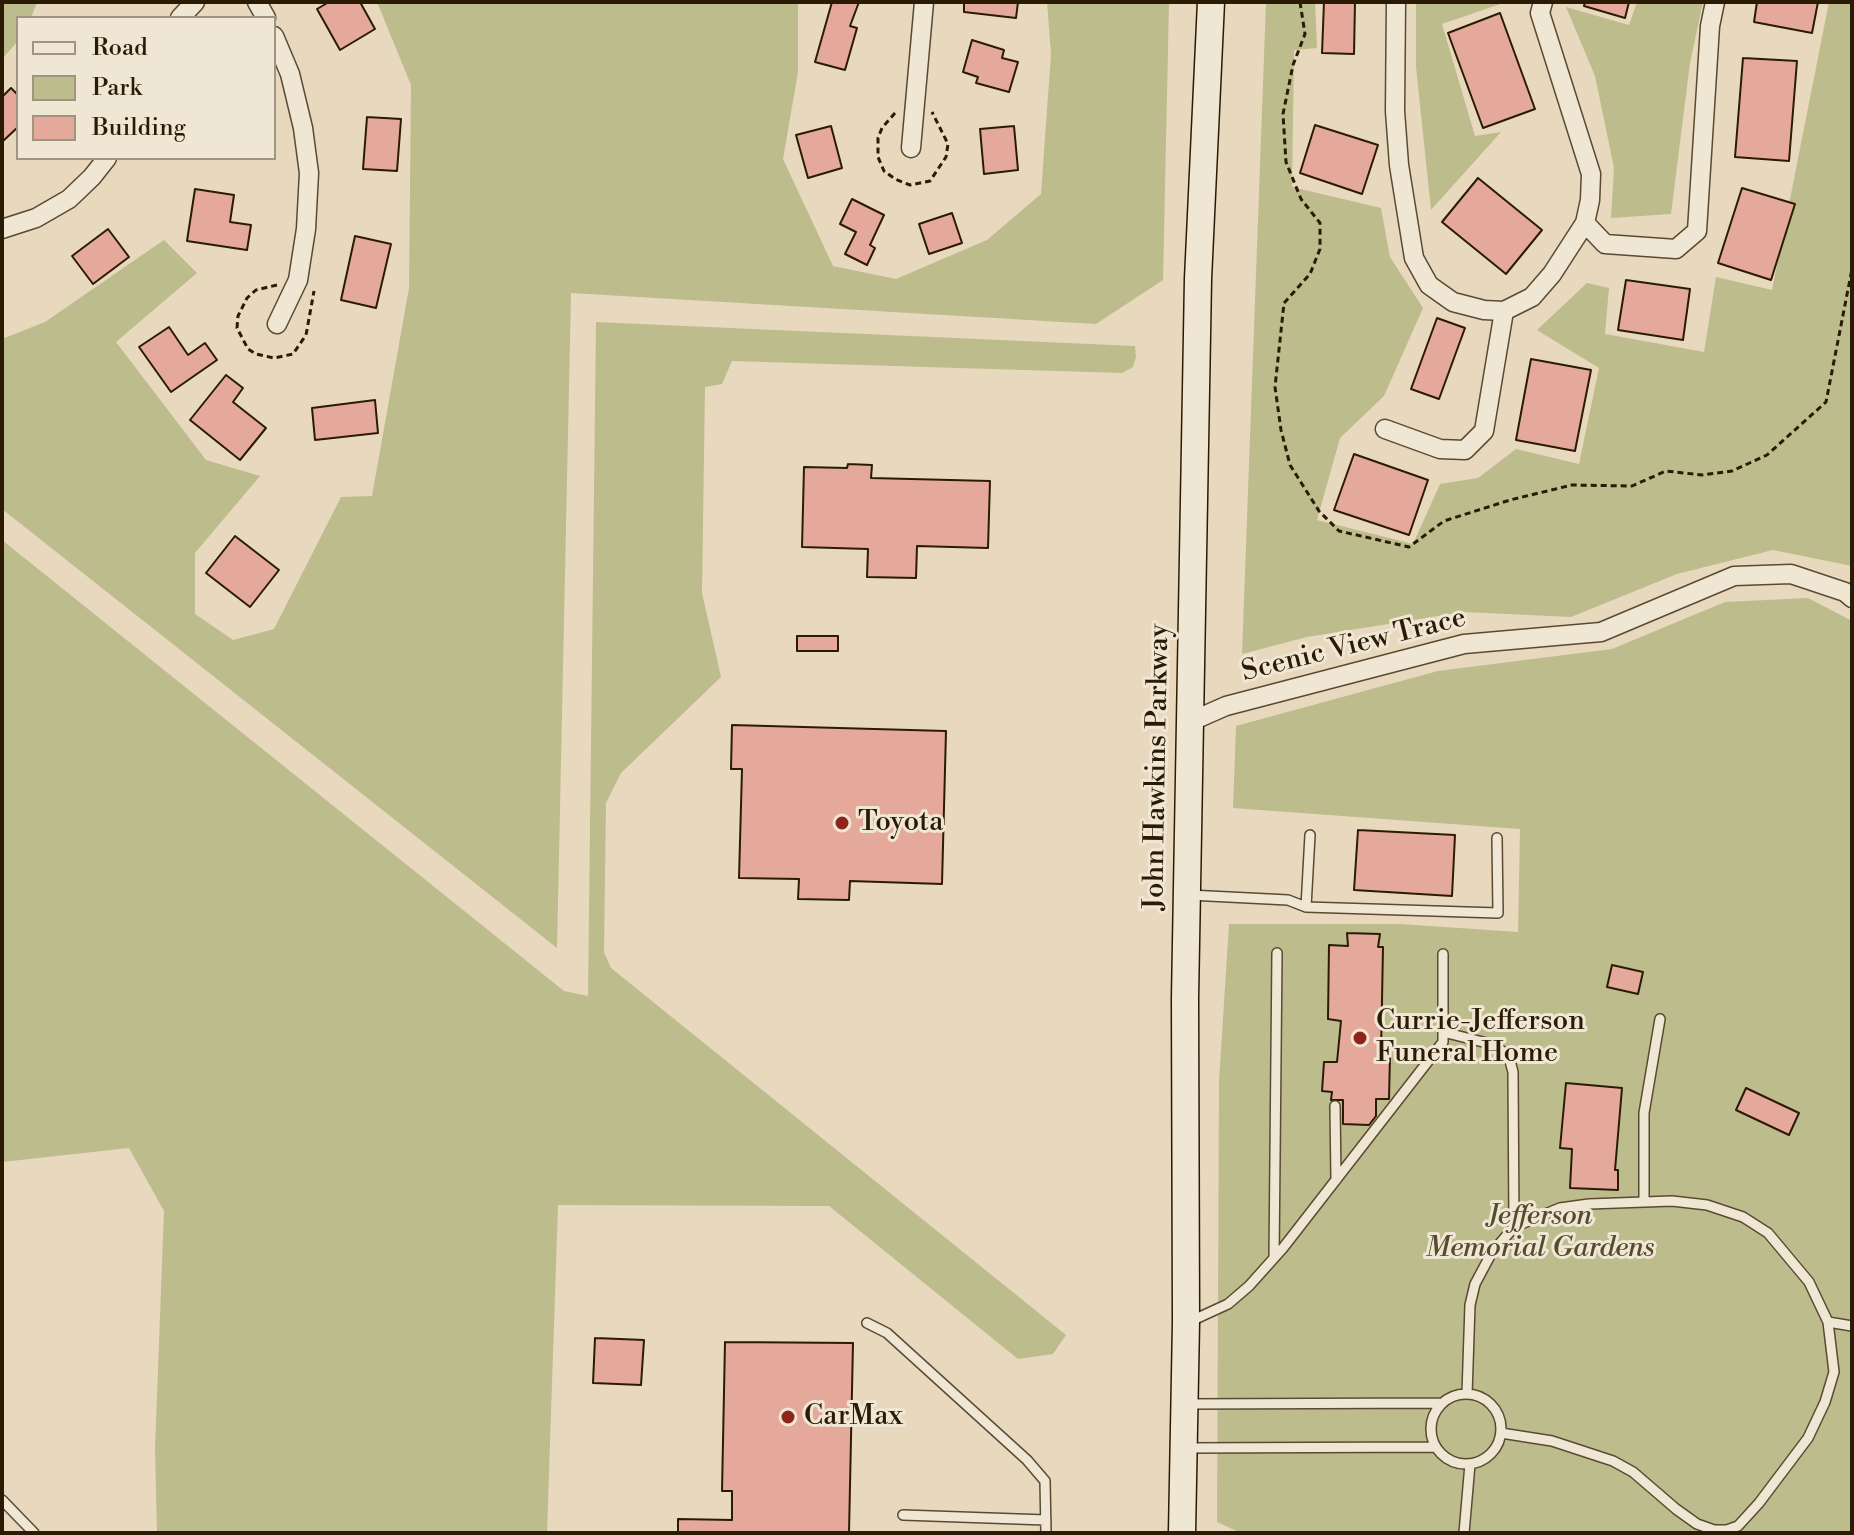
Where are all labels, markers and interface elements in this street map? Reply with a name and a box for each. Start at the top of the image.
legend [16,16,276,160]
text: Road [92,33,148,63]
text: Park [92,73,142,103]
text: Building [92,113,186,143]
street label: Scenic View Trace [1238,602,1470,690]
street label: John Hawkins Parkway [1139,624,1177,910]
place label: Toyota [858,806,943,840]
marker: Toyota [833,814,851,832]
place label: Currie-Jefferson Funeral Home [1376,1005,1585,1071]
marker: Currie-Jefferson Funeral Home [1351,1029,1369,1047]
park label: Jefferson Memorial Gardens [1426,1200,1654,1266]
place label: CarMax [804,1400,903,1434]
marker: CarMax [779,1408,797,1426]

